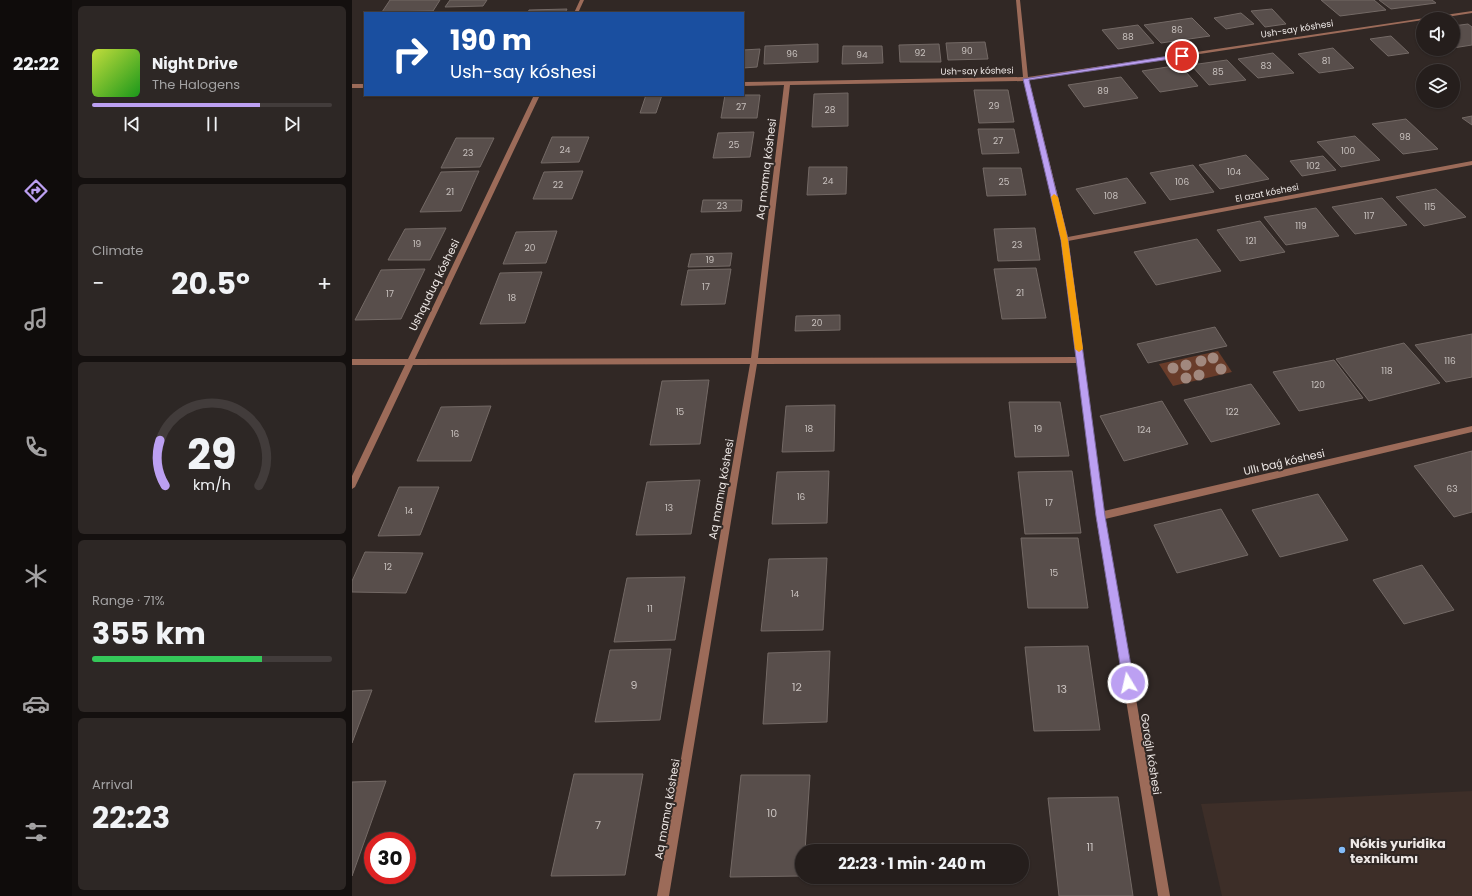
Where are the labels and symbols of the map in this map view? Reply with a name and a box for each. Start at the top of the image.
street label: Ush-say kóshesi [1260,17,1334,41]
house number: 86 [1171,24,1183,36]
house number: 88 [1122,31,1134,43]
pin [1165,39,1199,73]
house number: 90 [961,45,973,57]
house number: 92 [915,47,925,59]
house number: 96 [786,48,798,60]
house number: 94 [856,49,868,61]
house number: 81 [1322,55,1330,67]
house number: 83 [1261,60,1271,72]
street label: Ush-say kóshesi [940,64,1014,78]
house number: 85 [1212,66,1224,78]
house number: 89 [1097,85,1109,97]
house number: 29 [989,100,1000,112]
house number: 27 [736,101,746,113]
house number: 28 [825,104,836,116]
street label: Aq mamıq kóshesi [752,117,780,220]
house number: 98 [1399,131,1411,143]
house number: 27 [993,135,1003,147]
house number: 25 [729,139,740,151]
house number: 24 [560,144,571,156]
house number: 100 [1341,145,1355,157]
house number: 23 [463,147,473,159]
house number: 102 [1306,160,1320,172]
house number: 104 [1227,166,1241,178]
house number: 24 [823,175,834,187]
house number: 25 [999,176,1010,188]
house number: 106 [1175,176,1189,188]
house number: 22 [553,179,563,191]
street label: El azat kóshesi [1234,181,1300,205]
house number: 21 [446,186,454,198]
house number: 108 [1104,190,1118,202]
house number: 23 [717,200,727,212]
house number: 115 [1424,201,1436,213]
house number: 117 [1364,210,1374,222]
house number: 119 [1295,220,1307,232]
house number: 121 [1246,235,1257,247]
street label: Ushquduq kóshesi [405,236,463,334]
house number: 19 [413,238,422,250]
house number: 23 [1012,239,1022,251]
house number: 20 [525,242,536,254]
house number: 19 [706,254,715,266]
house number: 17 [702,281,710,293]
house number: 21 [1016,287,1024,299]
house number: 17 [386,288,394,300]
house number: 18 [508,292,517,304]
house number: 20 [812,317,823,329]
house number: 116 [1444,355,1456,367]
house number: 118 [1381,365,1393,377]
house number: 120 [1311,379,1325,391]
house number: 15 [676,406,685,418]
house number: 122 [1225,406,1239,418]
house number: 18 [805,423,814,435]
house number: 19 [1034,423,1043,435]
house number: 124 [1137,424,1151,436]
house number: 16 [451,428,460,440]
street label: Aq mamıq kóshesi [704,437,738,540]
street label: Ullı baǵ kóshesi [1242,445,1327,479]
house number: 63 [1446,483,1458,495]
house number: 16 [797,491,806,503]
house number: 17 [1045,497,1053,509]
house number: 13 [665,502,673,514]
house number: 14 [405,505,414,517]
house number: 12 [384,561,392,573]
house number: 15 [1050,567,1059,579]
house number: 14 [791,588,800,600]
house number: 11 [647,603,653,615]
position arrow [1107,662,1149,704]
house number: 9 [631,677,638,693]
house number: 12 [792,679,802,695]
house number: 13 [1057,681,1067,697]
street label: Goroǵlı kóshesi [1137,712,1165,796]
street label: Aq mamıq kóshesi [650,757,684,860]
house number: 10 [767,805,777,821]
house number: 7 [595,817,601,833]
speed limit sign: 30 [364,832,416,884]
place label: Nókis yuridika texnikumı [1350,834,1446,868]
house number: 11 [1086,839,1094,855]
marker: Nókis yuridika texnikumı [1337,845,1347,855]

